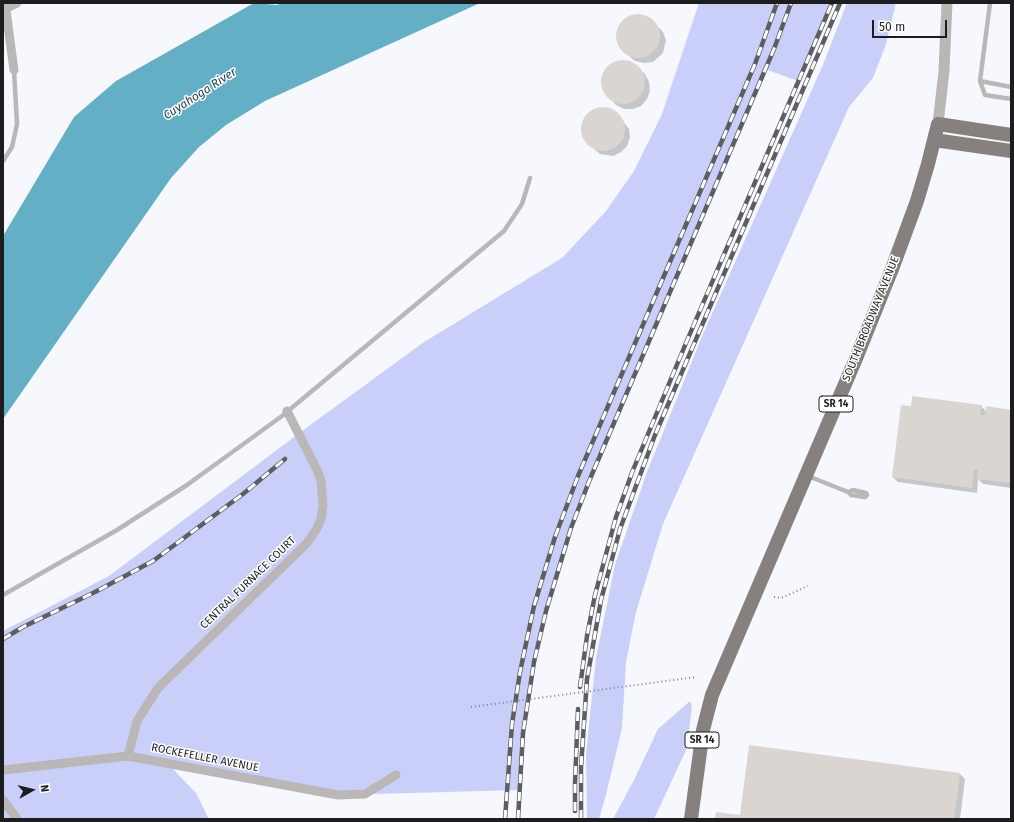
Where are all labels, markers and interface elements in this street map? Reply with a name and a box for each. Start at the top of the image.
scale bar [874,12,949,38]
text: 50 m [879,20,905,34]
water label: Cuyahoga River [161,65,239,123]
street label: SOUTH BROADWAY AVENUE [840,255,902,383]
road number: SR 14 [819,396,853,412]
street label: CENTRAL FURNACE COURT [198,534,298,632]
road number: SR 14 [685,732,719,748]
street label: ROCKEFELLER AVENUE [150,741,260,775]
north arrow [12,770,52,810]
text: N [37,784,51,793]

